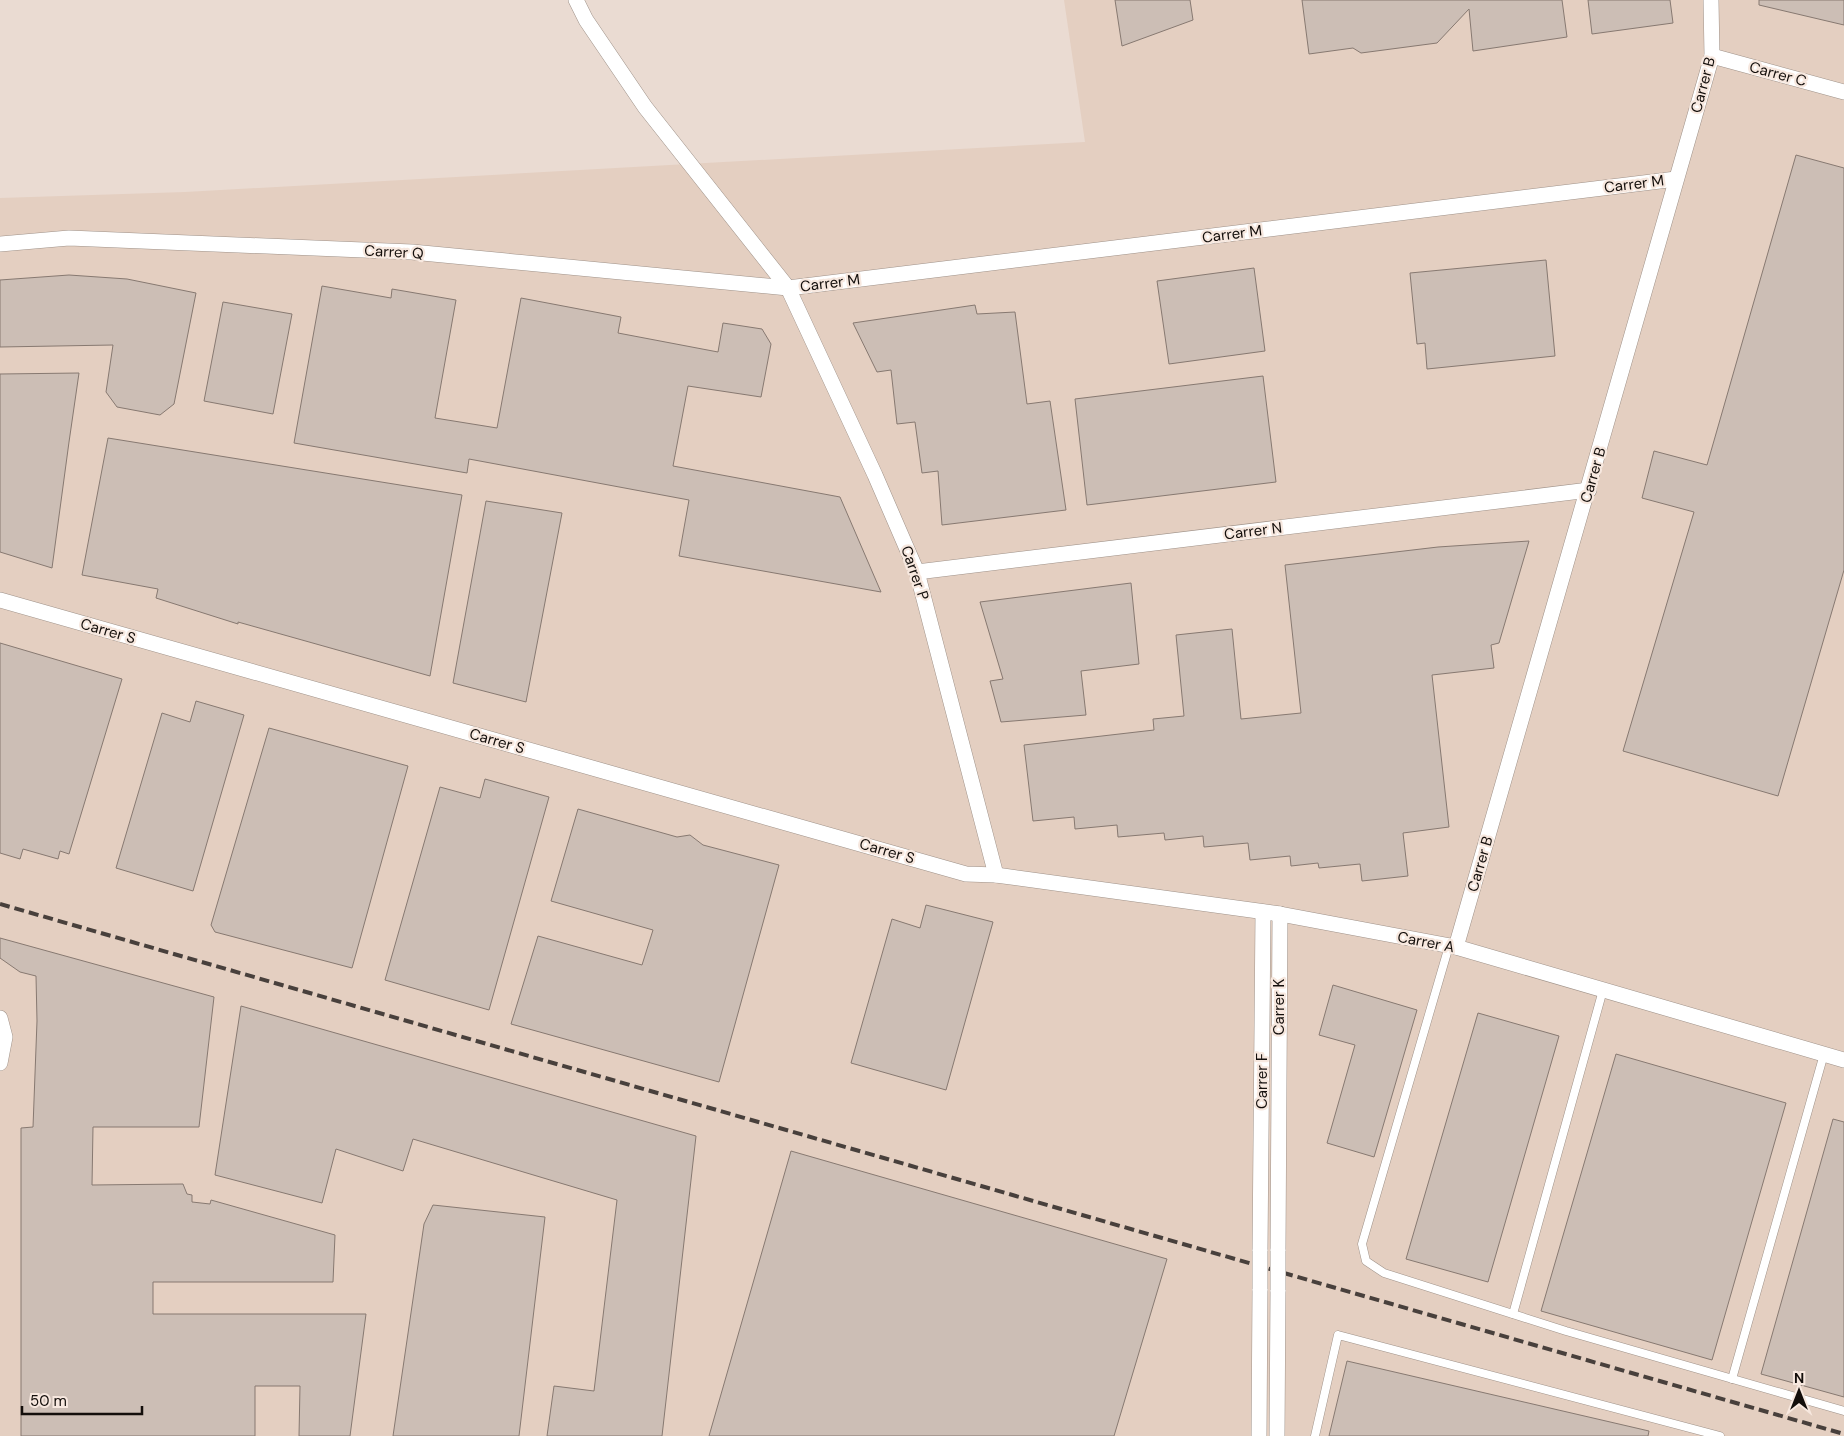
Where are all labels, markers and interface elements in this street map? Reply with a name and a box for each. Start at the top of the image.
street label: Carrer B [1686,55,1720,115]
street label: Carrer C [1747,57,1809,91]
street label: Carrer M [1603,170,1665,198]
street label: Carrer M [1201,220,1263,248]
street label: Carrer Q [364,240,424,264]
street label: Carrer M [799,269,861,297]
street label: Carrer B [1576,445,1610,505]
street label: Carrer N [1223,518,1283,544]
street label: Carrer P [896,543,934,603]
street label: Carrer S [78,614,138,648]
street label: Carrer S [467,724,527,758]
street label: Carrer S [857,834,917,868]
street label: Carrer B [1463,834,1497,894]
street label: Carrer A [1396,927,1456,957]
street label: Carrer K [1269,978,1289,1035]
street label: Carrer F [1252,1053,1272,1109]
north arrow [1774,1366,1824,1416]
text: N [1794,1369,1804,1387]
scale bar [22,1384,142,1416]
text: 50 m [30,1391,67,1411]

